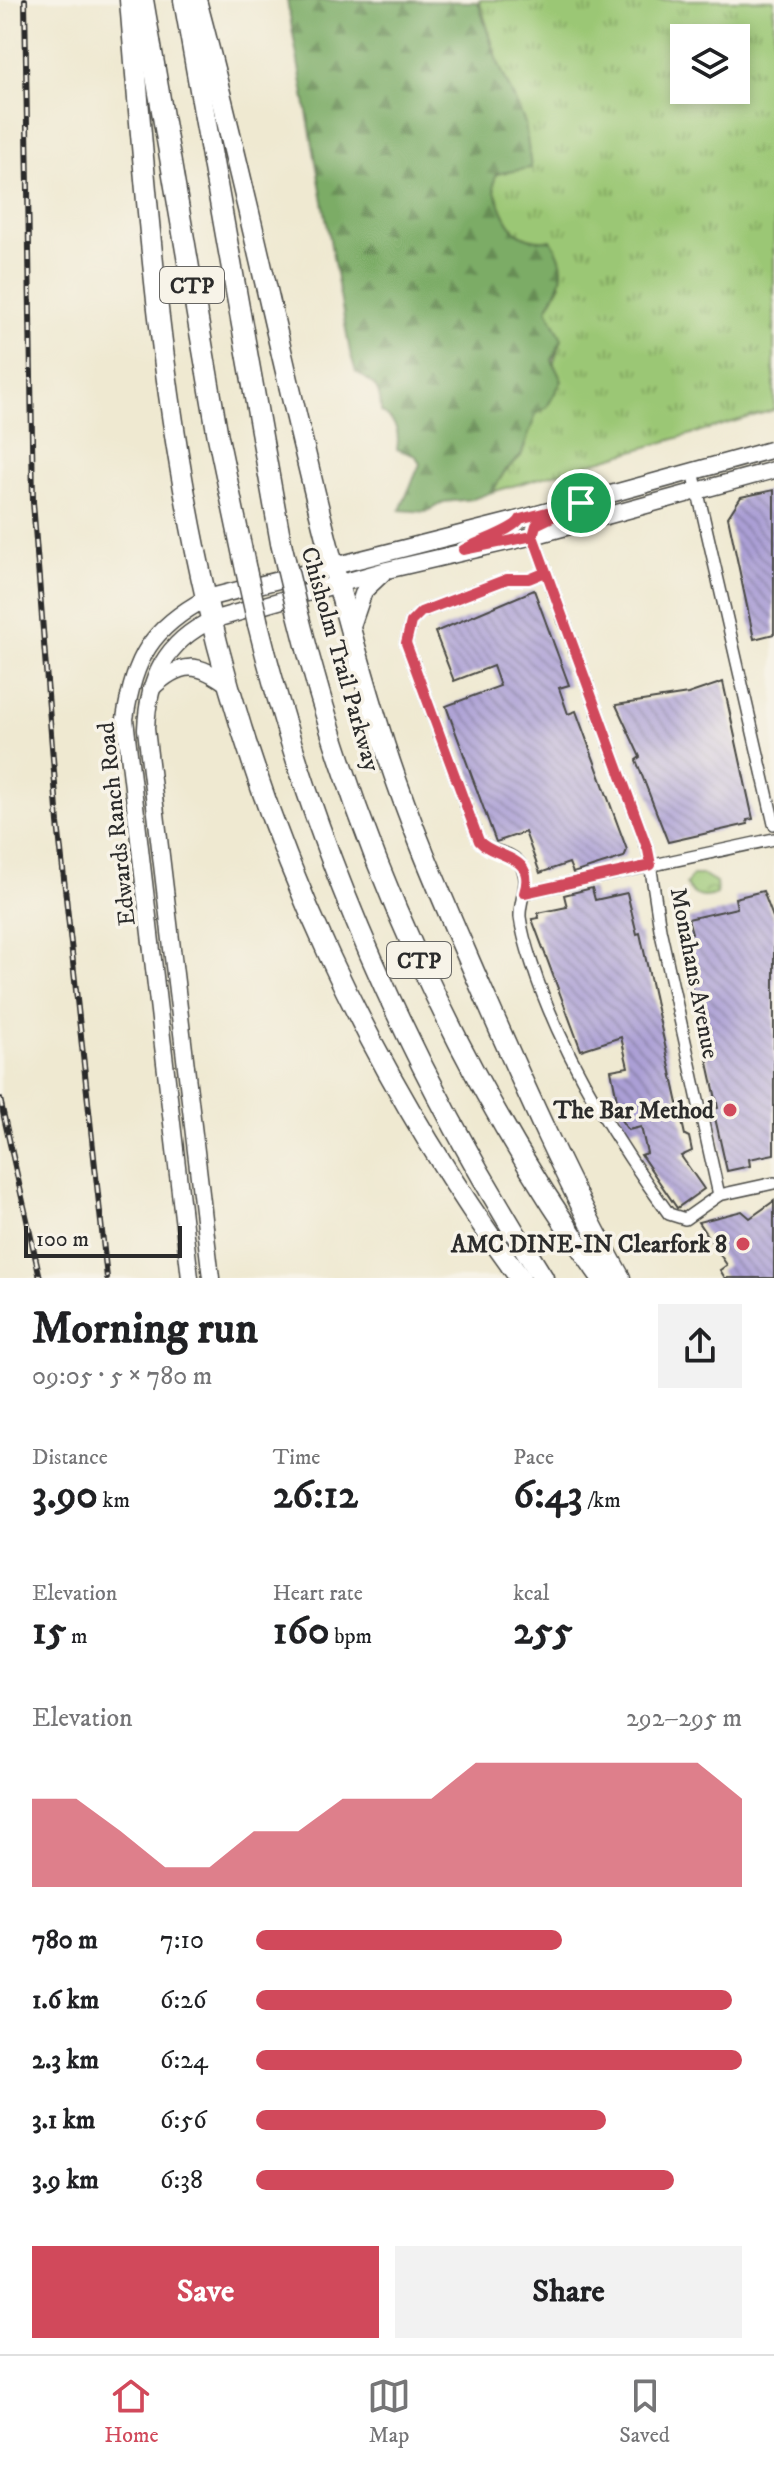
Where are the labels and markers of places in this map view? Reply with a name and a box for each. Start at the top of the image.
pin [547,469,615,537]
place label: The Bar Method [552,1096,715,1126]
marker: The Bar Method [721,1101,739,1119]
place label: AMC DINE-IN Clearfork 8 [450,1230,727,1260]
marker: AMC DINE-IN Clearfork 8 [734,1235,752,1253]

